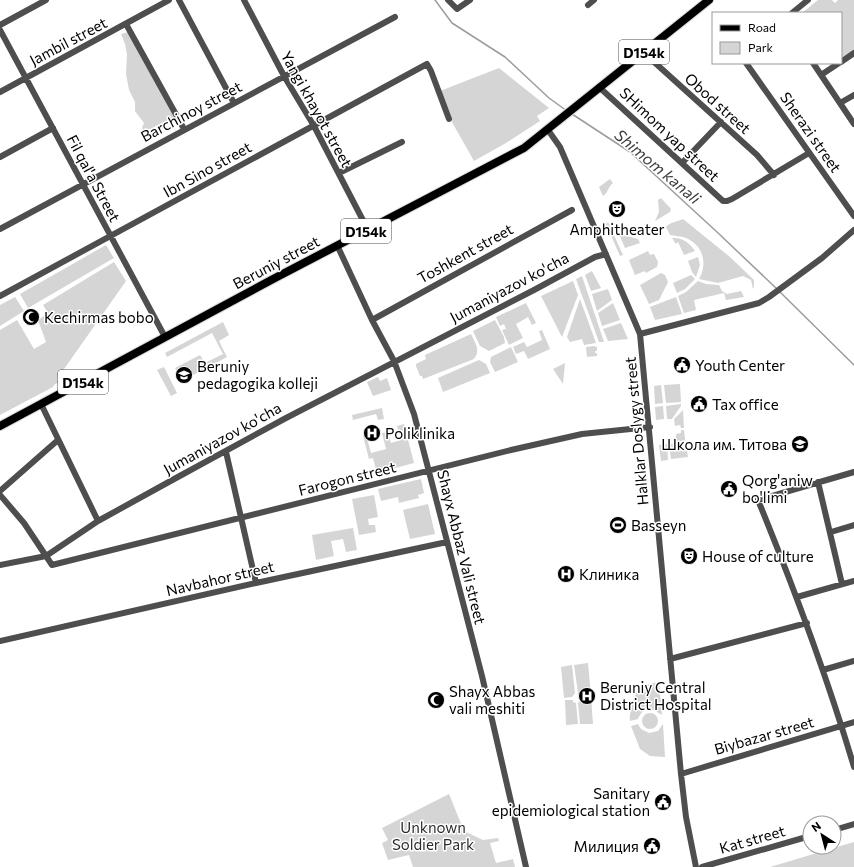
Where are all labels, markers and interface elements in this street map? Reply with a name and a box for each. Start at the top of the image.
legend [712,12,842,64]
street label: Jambil street [26,13,110,69]
text: Road [748,20,776,34]
road number: D154k [619,40,669,64]
text: Park [748,40,774,54]
street label: Yangi khayot street [278,48,356,170]
street label: Obod street [681,69,755,137]
street label: Barchinoy street [138,77,244,145]
street label: SHimom yap street [616,83,724,185]
street label: Sherazi street [777,88,845,176]
water label: Shimom kanali [611,125,705,208]
street label: Fil qal'a Street [64,132,124,224]
street label: Ibn Sino street [160,137,254,201]
theatre icon: Amphitheater [607,199,627,219]
road number: D154k [341,219,391,243]
street label: Toshkent street [414,219,516,287]
place label: Amphitheater [569,220,665,238]
street label: Beruniy street [230,232,322,292]
street label: Jumaniyazov ko'cha [447,248,571,326]
mosque icon: Kechirmas bobo [21,307,41,327]
place label: Kechirmas bobo [44,308,154,326]
public building icon: Youth Center [672,355,692,375]
street label: Halklar Doslygy street [621,356,651,506]
place label: Youth Center [695,356,785,374]
place label: Beruniy pedagogika kolleji [197,357,318,392]
school or university icon: Beruniy pedagogika kolleji [174,365,194,385]
road number: D154k [58,370,108,394]
public building icon: Tax office [689,394,709,414]
place label: Tax office [712,395,779,413]
street label: Jumaniyazov ko'cha [160,398,284,478]
hospital icon: Poliklinika [362,423,382,443]
place label: Poliklinika [385,424,455,442]
school or university icon: Школа им. Титова [790,434,810,454]
place label: Школа им. Титова [661,435,787,453]
street label: Farogon street [296,457,398,499]
street label: Shayx Abbaz Vali street [434,468,490,626]
place label: Qorg'aniw bo'limi [742,471,813,506]
public building icon: Qorg'aniw bo'limi [719,479,739,499]
sports icon: Basseyn [608,515,628,535]
place label: Basseyn [631,516,686,534]
theatre icon: House of culture [679,546,699,566]
place label: House of culture [702,547,814,565]
street label: Navbahor street [164,557,276,599]
hospital icon: Клиника [556,564,576,584]
place label: Клиника [579,565,639,583]
place label: Beruniy Central District Hospital [600,678,712,713]
place label: Shayx Abbas vali meshiti [449,682,536,717]
hospital icon: Beruniy Central District Hospital [577,686,597,706]
mosque icon: Shayx Abbas vali meshiti [426,690,446,710]
street label: Biybazar street [712,712,816,758]
place label: Sanitary epidemiological station [492,784,650,819]
public building icon: Sanitary epidemiological station [653,792,673,812]
north arrow [802,815,842,855]
park label: Unknown Soldier Park [392,818,474,853]
text: N [809,819,823,834]
street label: Kat street [717,821,787,857]
public building icon: Милиция [642,836,662,856]
place label: Милиция [574,837,639,855]

